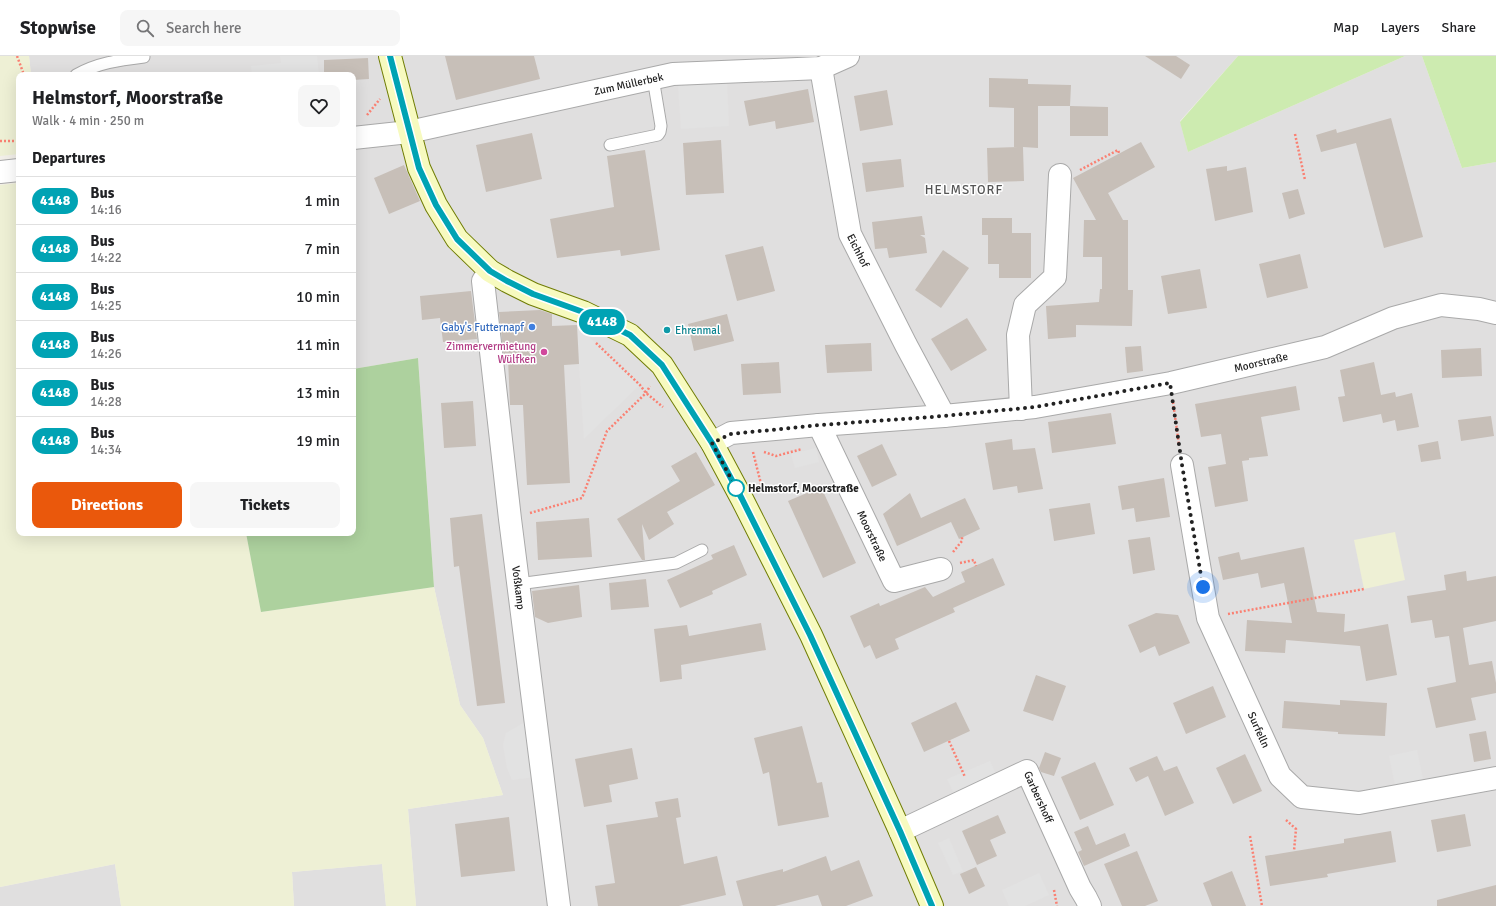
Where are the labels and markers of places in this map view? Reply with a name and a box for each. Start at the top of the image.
place label: Gaby's Futternapf [441,321,525,334]
marker: Gaby's Futternapf [527,322,537,332]
place label: Ehrenmal [675,324,720,337]
marker: Ehrenmal [662,325,672,335]
place label: Zimmervermietung Wülfken [446,340,536,366]
marker: Zimmervermietung Wülfken [539,347,549,357]
marker: Helmstorf, Moorstraße [727,479,745,497]
place label: Helmstorf, Moorstraße [748,482,859,495]

